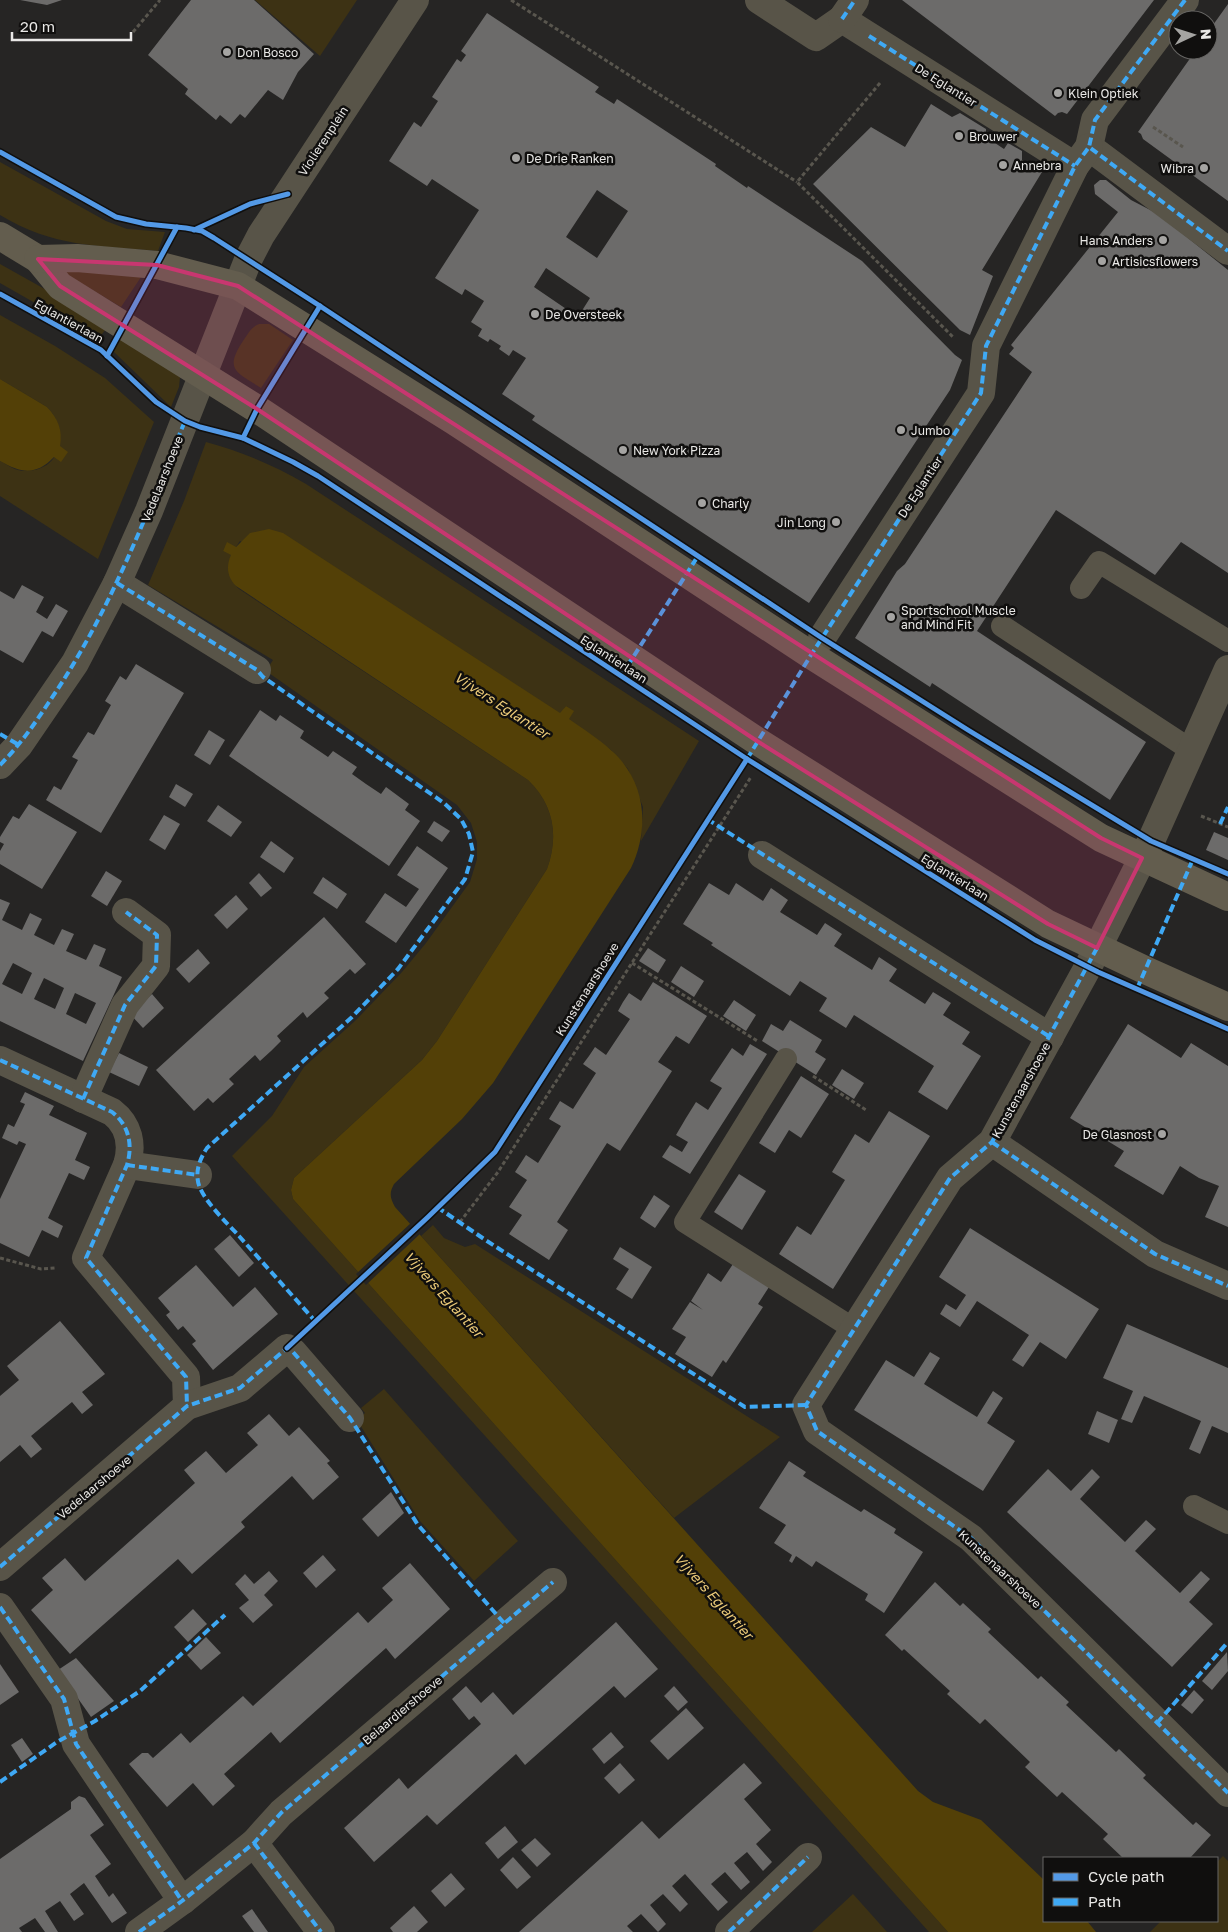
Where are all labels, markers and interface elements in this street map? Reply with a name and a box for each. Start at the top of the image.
scale bar [12,10,131,42]
north arrow [1168,10,1218,60]
text: 20 m [20,17,55,35]
text: N [1198,28,1215,40]
place label: Don Bosco [237,45,298,60]
marker: Don Bosco [221,46,233,58]
street label: De Eglantier [912,60,980,110]
place label: Klein Optiek [1068,86,1139,101]
marker: Klein Optiek [1052,87,1064,99]
street label: Violierenplein [295,103,351,179]
place label: Brouwer [969,129,1018,144]
marker: Brouwer [953,130,965,142]
place label: De Drie Ranken [526,151,614,166]
marker: De Drie Ranken [510,152,522,164]
place label: Annebra [1013,158,1061,173]
marker: Annebra [997,159,1009,171]
place label: Wibra [1161,161,1194,176]
marker: Wibra [1198,162,1210,174]
place label: Hans Anders [1080,233,1153,248]
marker: Hans Anders [1157,234,1169,246]
place label: Artisicsflowers [1112,254,1198,269]
marker: Artisicsflowers [1096,255,1108,267]
street label: Eglantierlaan [32,296,106,346]
place label: De Oversteek [545,307,622,322]
marker: De Oversteek [529,308,541,320]
place label: Jumbo [911,423,950,438]
marker: Jumbo [895,424,907,436]
street label: Vedelaarshoeve [138,434,186,524]
place label: New York Pizza [633,443,720,458]
marker: New York Pizza [617,444,629,456]
street label: De Eglantier [895,453,946,521]
place label: Charly [712,496,750,511]
marker: Charly [696,497,708,509]
place label: Jin Long [777,515,826,530]
marker: Jin Long [830,516,842,528]
place label: Sportschool Muscle and Mind Fit [901,603,1016,632]
marker: Sportschool Muscle and Mind Fit [885,611,897,623]
street label: Eglantierlaan [578,632,650,686]
water label: Vijvers Eglantier [451,668,555,743]
street label: Eglantierlaan [918,850,992,904]
street label: Kunstenaarshoeve [552,939,622,1039]
street label: Kunstenaarshoeve [988,1039,1054,1141]
place label: De Glasnost [1082,1127,1152,1142]
marker: De Glasnost [1156,1128,1168,1140]
water label: Vijvers Eglantier [401,1248,489,1342]
street label: Vedelaarshoeve [54,1452,134,1522]
street label: Kunstenaarshoeve [956,1527,1044,1611]
water label: Vijvers Eglantier [671,1550,759,1644]
street label: Beiaardiershoeve [359,1672,445,1748]
legend [1043,1857,1218,1922]
text: Cycle path [1088,1867,1164,1885]
text: Path [1088,1892,1121,1910]

